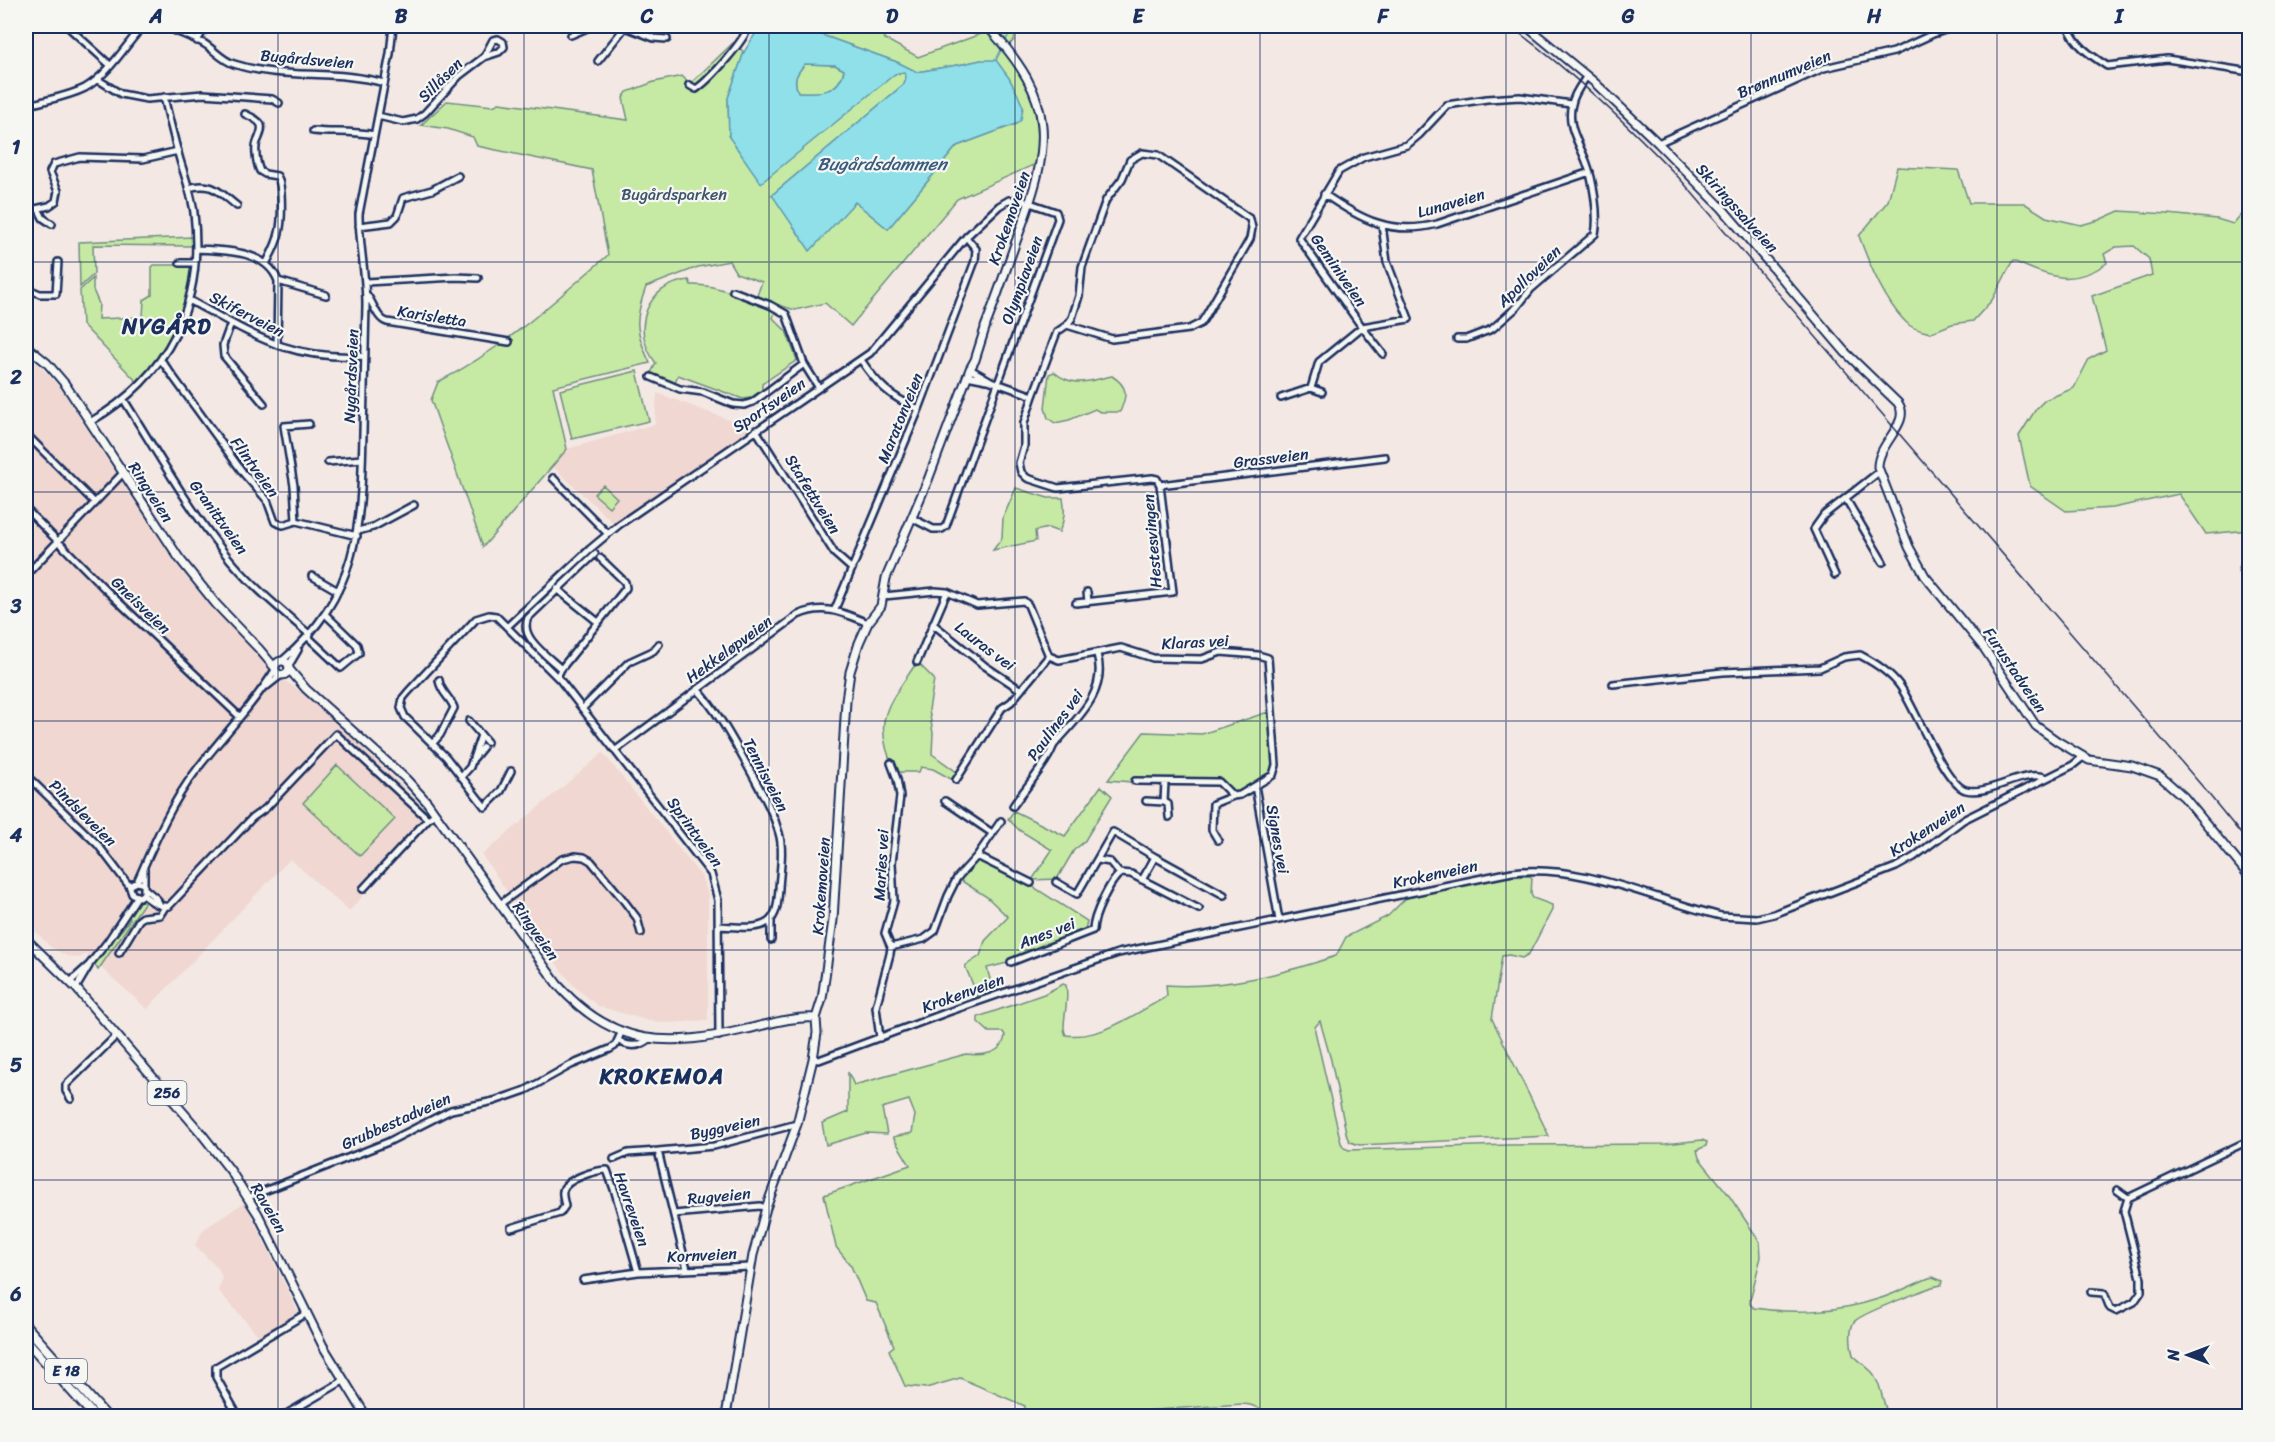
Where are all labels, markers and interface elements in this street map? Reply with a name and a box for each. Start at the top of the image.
text: A [148,0,163,34]
text: B [395,0,408,34]
text: C [640,0,654,34]
text: D [886,0,899,34]
text: E [1132,0,1145,34]
text: F [1377,0,1390,34]
text: G [1621,0,1635,34]
text: H [1866,0,1882,34]
text: I [2114,0,2125,34]
street label: Bugårdsveien [259,40,355,78]
street label: Brønnumveien [1732,41,1836,107]
street label: Sillåsen [410,50,470,110]
text: 1 [12,130,21,165]
water label: Bugårdsdammen [817,148,949,180]
street label: Skiringssalveien [1688,156,1786,260]
street label: Krokemoveien [979,167,1039,269]
street label: Lunaveien [1414,179,1489,226]
park label: Bugårdsparken [621,180,727,209]
street label: Geminiveien [1303,227,1375,313]
street label: Olympiaveien [992,231,1052,329]
street label: Apolloveien [1489,237,1568,315]
street label: Skiferveien [204,283,290,345]
street label: Karisletta [395,296,469,336]
district label: NYGÅRD [121,307,212,346]
street label: Nygårdsveien [335,328,367,424]
text: 2 [9,360,22,395]
street label: Maratonveien [869,368,932,468]
street label: Sportsveien [726,369,812,441]
street label: Flintveien [223,430,287,504]
street label: Grassveien [1232,439,1311,477]
street label: Stafettveien [777,448,849,540]
street label: Ringveien [120,456,182,529]
street label: Granittveien [182,473,257,561]
street label: Hestesvingen [1133,492,1171,589]
street label: Gneisveien [104,569,178,642]
text: 3 [10,589,22,624]
street label: Hekkeløpveien [679,607,779,691]
street label: Lauras vei [948,613,1022,679]
street label: Furustadveien [1975,621,2055,719]
street label: Klaras vei [1161,626,1230,658]
street label: Paulines vei [1019,682,1091,767]
street label: Tennisveien [735,733,797,818]
street label: Pindsleveien [42,772,124,854]
street label: Sprintveien [659,790,731,874]
street label: Krokenveien [1883,793,1971,865]
street label: Signes vei [1258,802,1298,876]
text: 4 [9,818,23,853]
street label: Maries vei [865,828,897,901]
street label: Krokemoveien [803,836,839,936]
street label: Krokenveien [1390,851,1481,897]
street label: Ringveien [505,895,568,967]
street label: Anes vei [1013,909,1080,957]
street label: Krokenveien [918,964,1009,1021]
text: 5 [10,1048,22,1083]
district label: KROKEMOA [598,1057,725,1096]
road number: 256 [148,1081,186,1105]
street label: Grubbestadveien [336,1084,456,1158]
street label: Byggveien [687,1105,763,1149]
street label: Havreveien [606,1167,659,1251]
street label: Raveien [243,1177,295,1239]
street label: Rugveien [686,1179,752,1213]
street label: Kornveien [666,1239,738,1271]
text: 6 [9,1277,22,1312]
north arrow [2158,1325,2218,1385]
text: N [2159,1349,2188,1362]
road number: E 18 [45,1359,87,1383]

